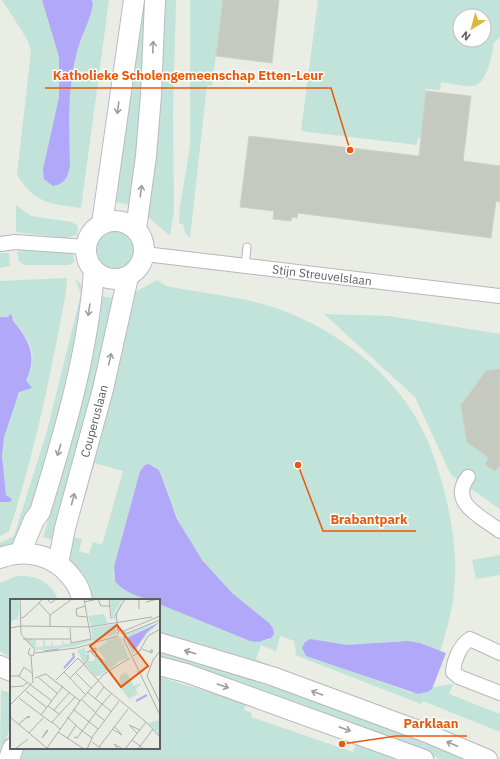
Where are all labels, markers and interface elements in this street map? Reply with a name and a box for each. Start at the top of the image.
north arrow [452,8,492,48]
text: N [459,28,473,44]
one-way arrow [149,41,157,54]
callout: Katholieke Scholengemeenschap Etten-Leur [45,63,331,88]
text: Katholieke Scholengemeenschap Etten-Leur [53,67,323,84]
one-way arrow [114,101,122,114]
one-way arrow [137,185,145,198]
street label: Stijn Streuvelslaan [271,261,373,289]
one-way arrow [85,303,93,316]
one-way arrow [106,353,114,366]
street label: Couperuslaan [77,383,111,459]
one-way arrow [55,444,62,457]
one-way arrow [70,492,77,505]
callout: Brabantpark [323,506,416,531]
text: Brabantpark [330,511,408,528]
inset map [10,599,160,749]
one-way arrow [184,647,197,655]
one-way arrow [216,682,228,690]
one-way arrow [311,689,324,696]
callout: Parklaan [396,711,467,736]
text: Parklaan [404,715,458,732]
one-way arrow [338,726,350,734]
one-way arrow [446,740,458,747]

